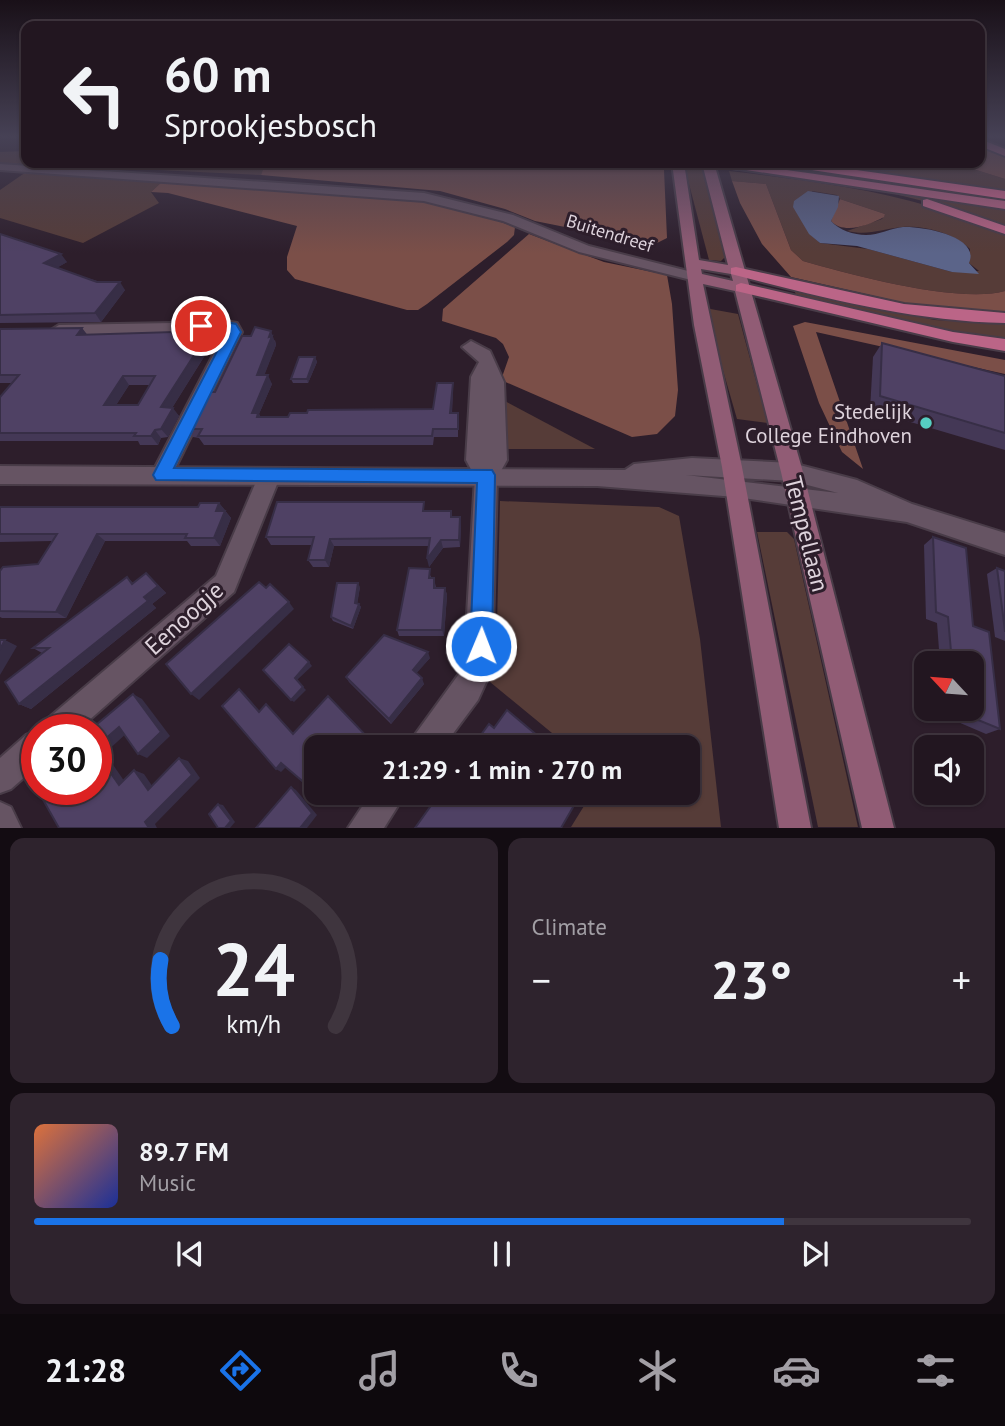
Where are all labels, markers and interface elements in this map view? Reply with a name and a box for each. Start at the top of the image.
text: 60 m [164,42,271,106]
icon: left [49,49,140,140]
text: Sprookjesbosch [164,104,377,146]
street label: Buitendreef [564,209,657,257]
pin [171,296,231,356]
icon: arrive [182,307,220,345]
place label: Stedelijk College Eindhoven [745,398,912,449]
marker: Stedelijk College Eindhoven [918,415,934,431]
street label: Tempellaan [778,473,836,595]
street label: Eenoogje [138,575,230,661]
position arrow [444,609,518,683]
north arrow [914,651,984,721]
map controls [914,651,984,805]
speed limit sign: 30 [21,714,112,805]
button: sound [914,735,984,805]
text: 21:29 · 1 min · 270 m [382,753,622,786]
text: Climate [532,912,607,941]
text: 24 [212,923,295,1017]
text: 23° [710,946,792,1013]
text: − [532,955,551,1004]
text: + [952,955,971,1004]
text: km/h [226,1008,281,1040]
text: 89.7 FM [139,1135,229,1168]
text: Music [139,1168,196,1197]
icon: previous [171,1235,209,1273]
icon: pause [483,1235,521,1273]
icon: next [796,1235,834,1273]
icon: directions [216,1346,265,1395]
icon: music [355,1346,404,1395]
icon: phone [494,1346,543,1395]
icon: climate [633,1346,682,1395]
icon: car [772,1346,821,1395]
icon: filters [911,1346,960,1395]
text: 21:28 [45,1349,126,1391]

